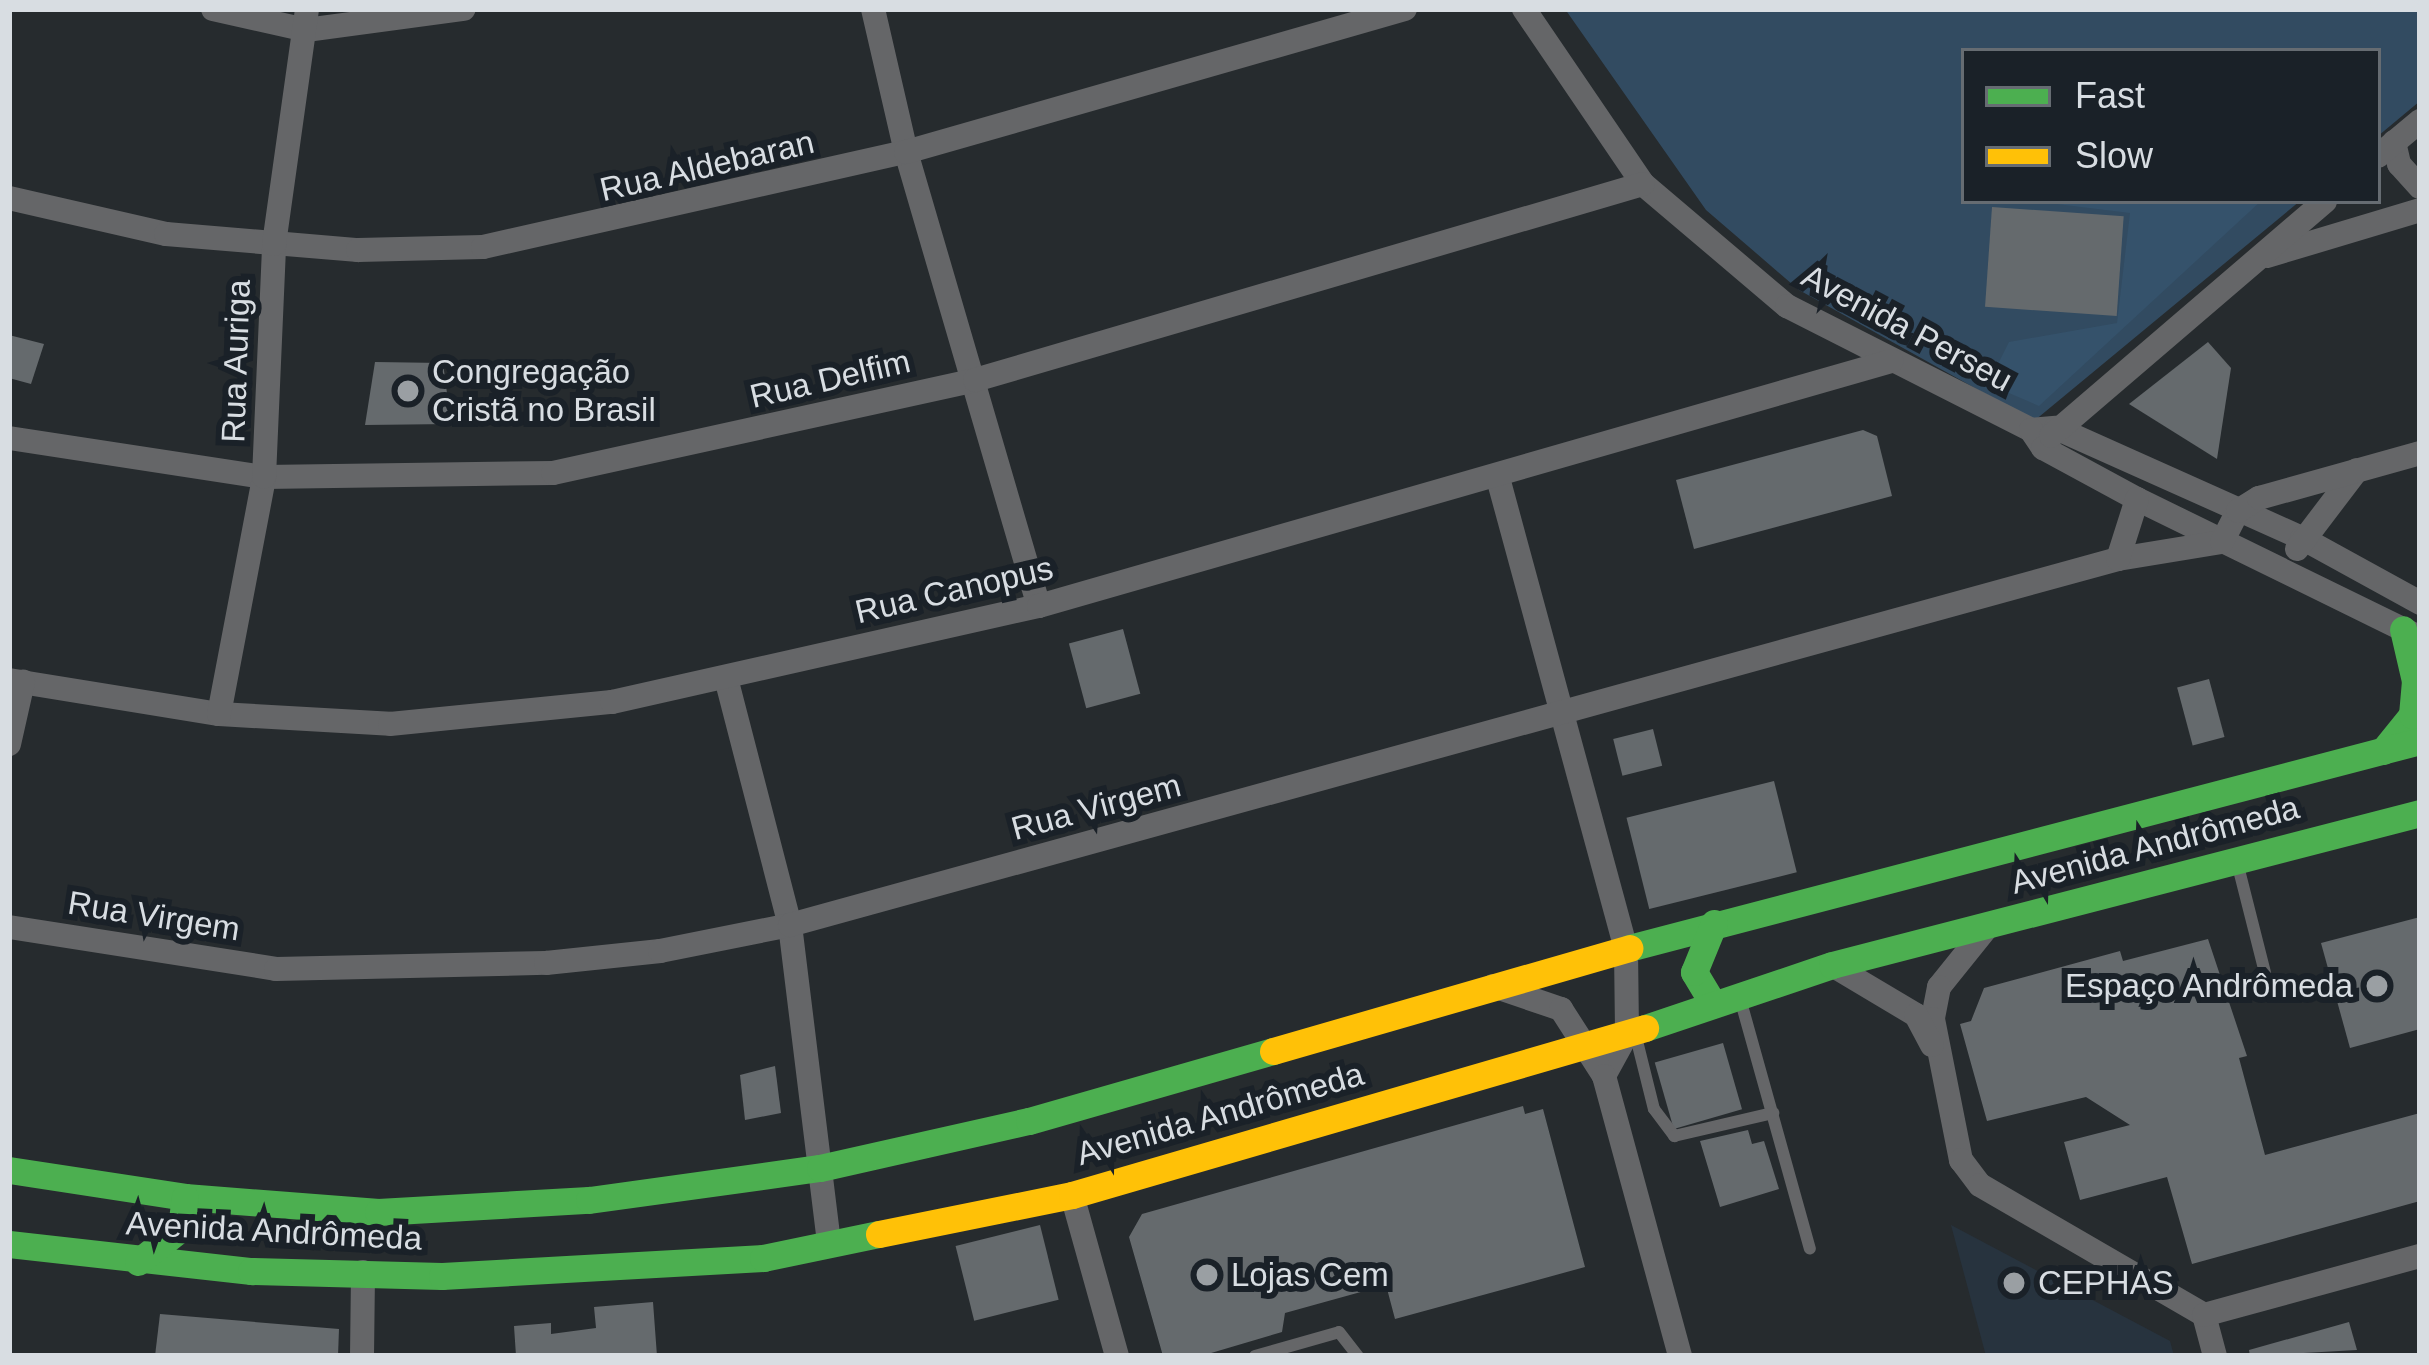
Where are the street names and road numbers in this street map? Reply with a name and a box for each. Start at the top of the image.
street label: Rua Aldebaran [595,122,819,210]
street label: Avenida Perseu [1795,256,2019,400]
street label: Rua Auriga [213,278,259,444]
street label: Rua Delfim [746,341,914,417]
street label: Rua Canopus [851,548,1057,632]
street label: Rua Virgem [1007,765,1185,849]
street label: Avenida Andrômeda [2006,787,2304,903]
street label: Rua Virgem [65,883,243,949]
street label: Avenida Andrômeda [1071,1054,1369,1174]
street label: Avenida Andrômeda [124,1203,424,1259]

